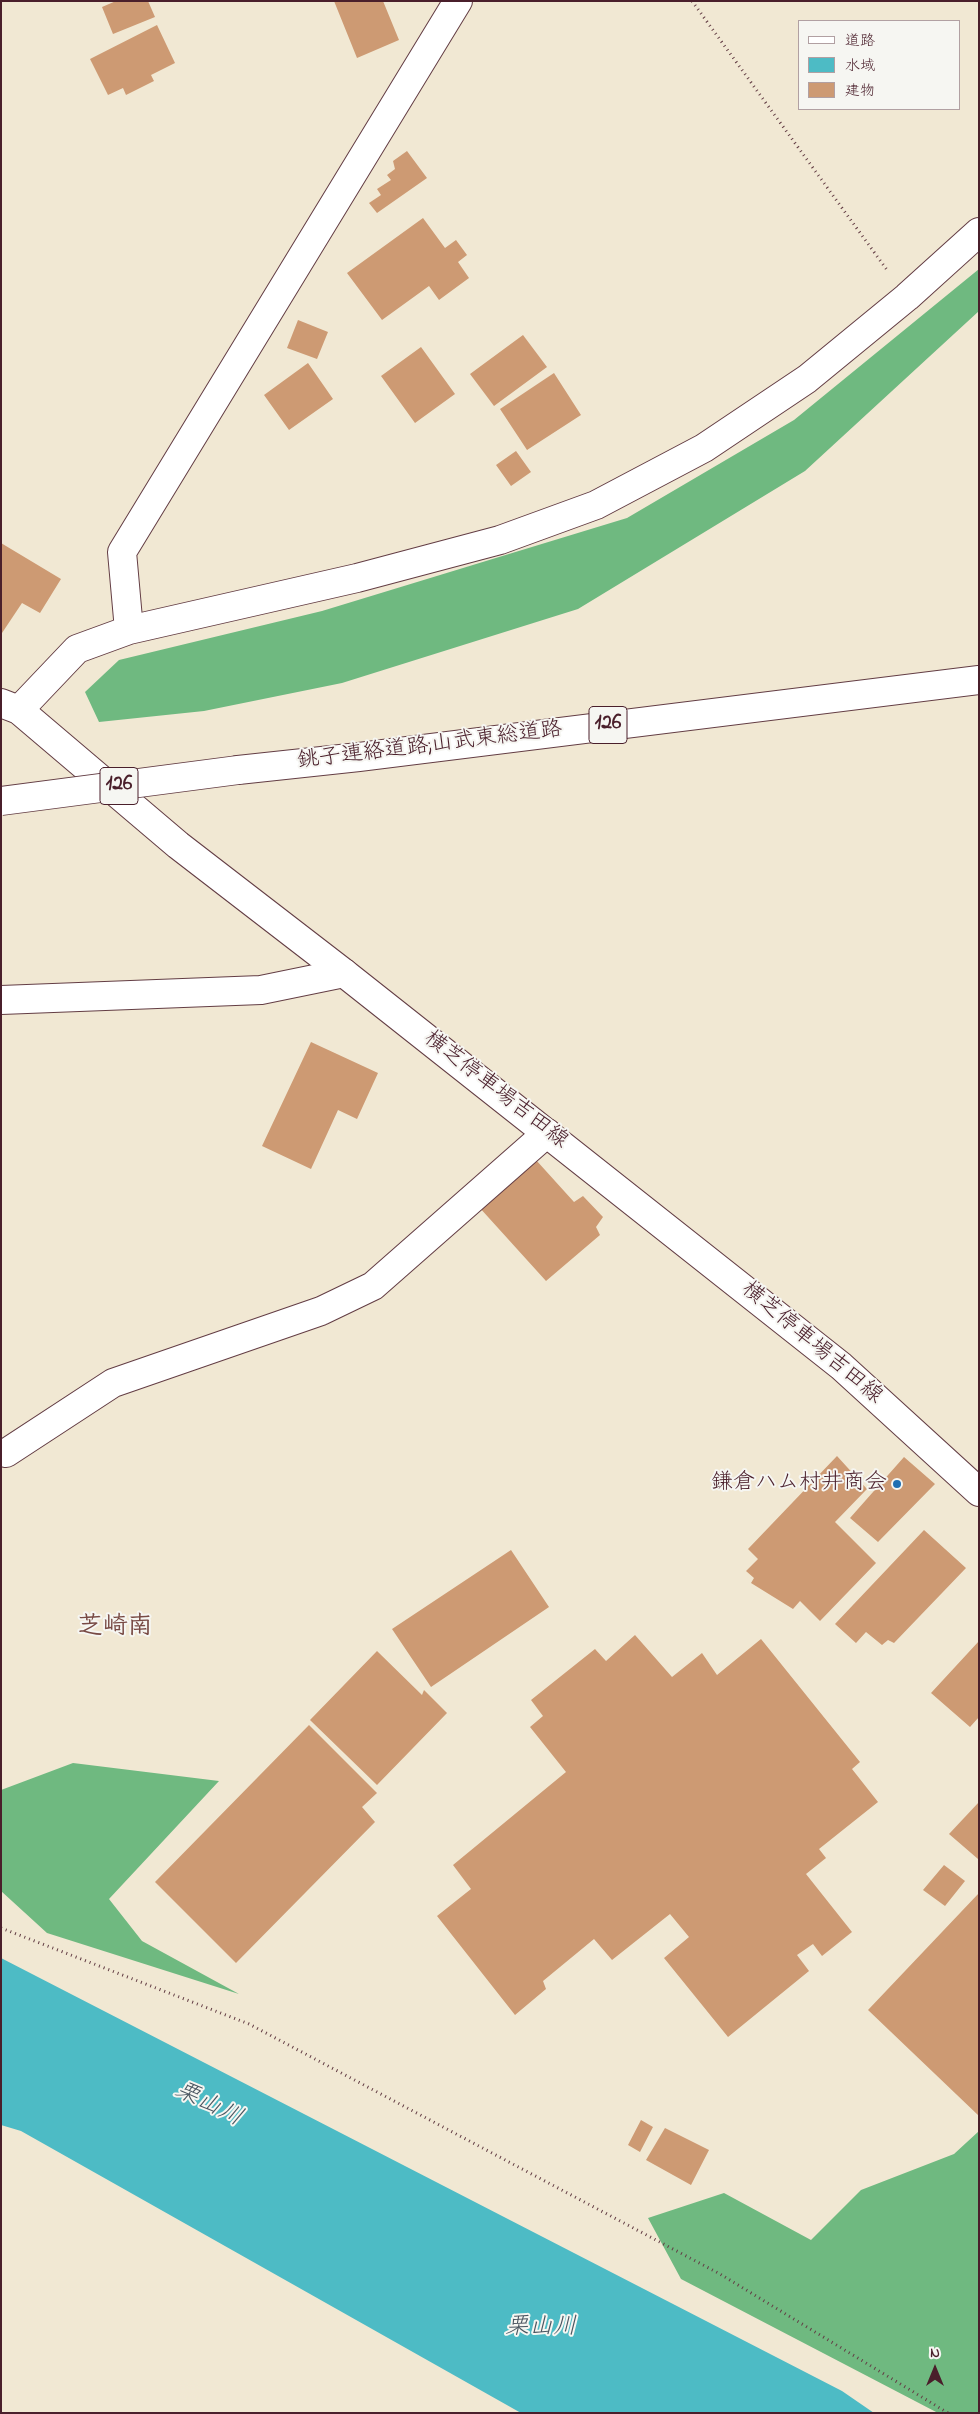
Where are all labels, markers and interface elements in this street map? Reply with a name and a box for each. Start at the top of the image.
legend [798,20,960,110]
text: 道路 [845,30,875,52]
text: 水域 [845,55,875,77]
text: 建物 [845,80,875,102]
road number: 126 [589,706,627,744]
street label: 銚子連絡道路;山武東総道路 [296,718,564,776]
road number: 126 [100,768,138,804]
street label: 横芝停車場吉田線 [418,1026,572,1156]
street label: 横芝停車場吉田線 [735,1277,887,1411]
place label: 鎌倉ハム村井商会 [711,1471,887,1497]
marker: 鎌倉ハム村井商会 [891,1478,903,1490]
district label: 芝崎南 [78,1614,152,1644]
water label: 栗山川 [169,2077,247,2135]
water label: 栗山川 [505,2315,577,2343]
text: N [930,2343,940,2364]
north arrow [910,2344,960,2394]

